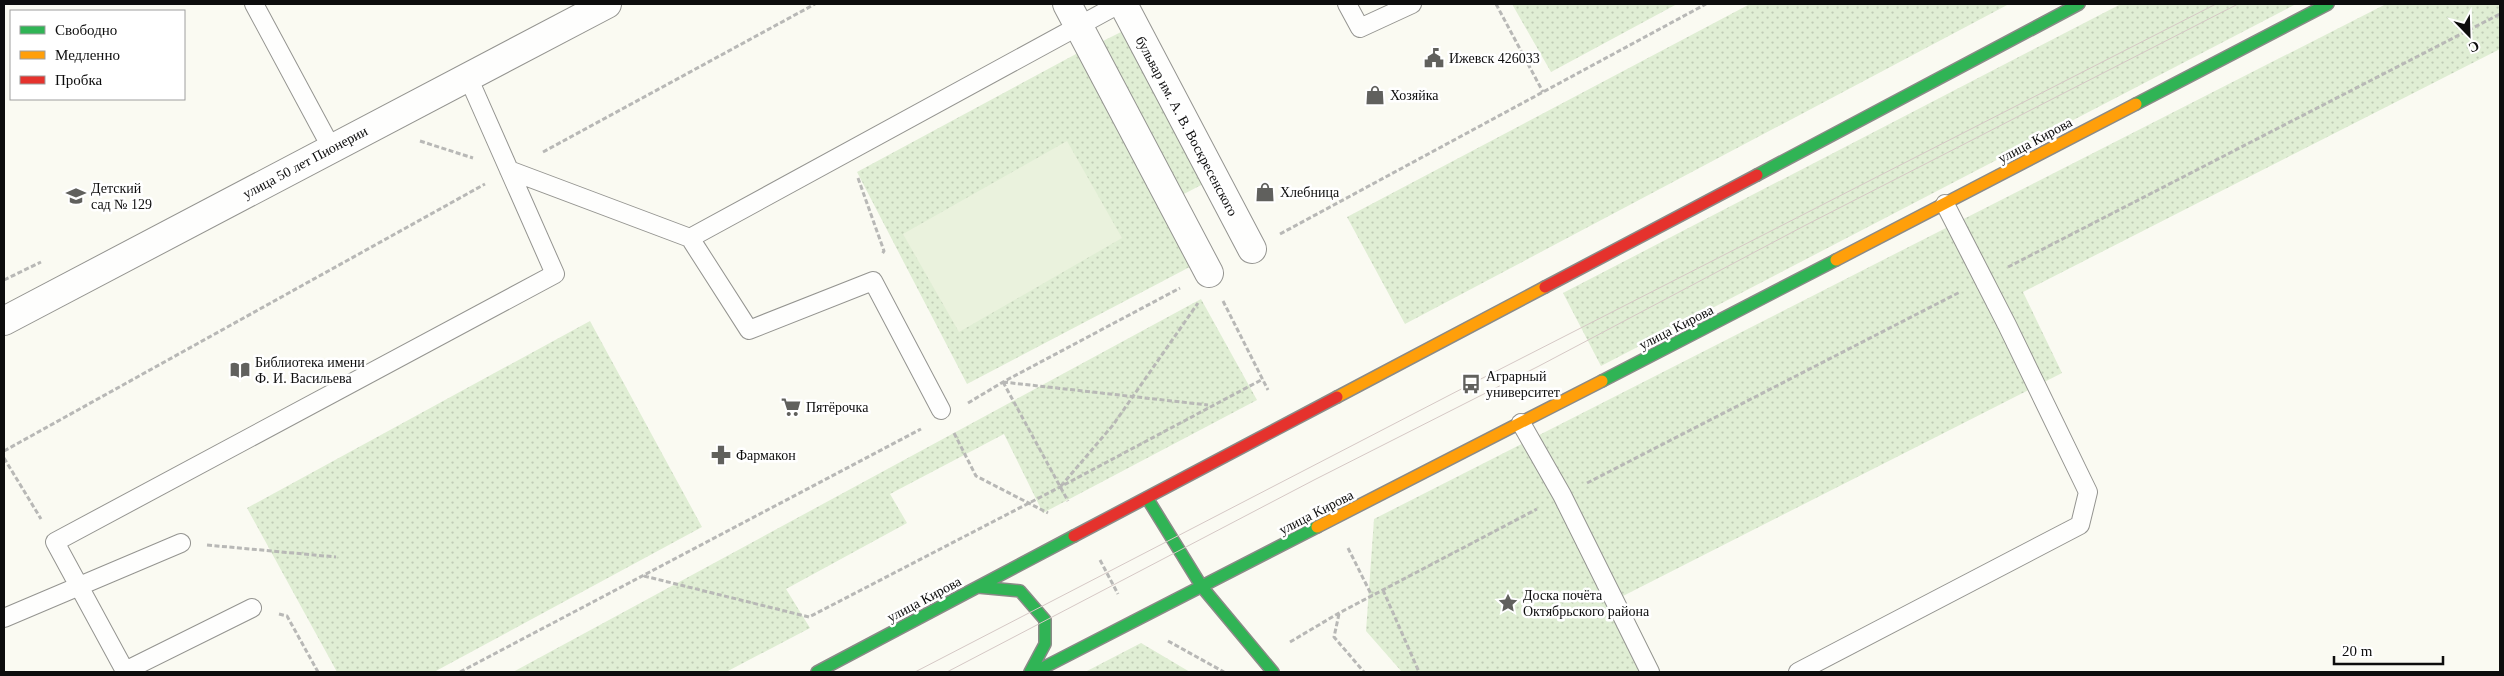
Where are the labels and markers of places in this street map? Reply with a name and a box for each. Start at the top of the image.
public building icon: Ижевск 426033 [1423,47,1445,69]
place label: Ижевск 426033 [1449,51,1540,66]
shop icon: Хозяйка [1364,84,1386,106]
place label: Хозяйка [1390,88,1439,103]
place label: Детский сад № 129 [91,181,152,212]
shop icon: Хлебница [1254,181,1276,203]
school or university icon: Детский сад № 129 [65,185,87,207]
place label: Хлебница [1280,185,1340,200]
place label: Библиотека имени Ф. И. Васильева [255,355,365,386]
library icon: Библиотека имени Ф. И. Васильева [229,359,251,381]
place label: Аграрный университет [1486,369,1560,400]
bus stop icon: Аграрный университет [1460,373,1482,395]
supermarket icon: Пятёрочка [780,396,802,418]
place label: Пятёрочка [806,400,869,415]
pharmacy icon: Фармакон [710,444,732,466]
place label: Фармакон [736,448,796,463]
place label: Доска почёта Октябрьского района [1523,588,1650,619]
place icon: Доска почёта Октябрьского района [1497,592,1519,614]

